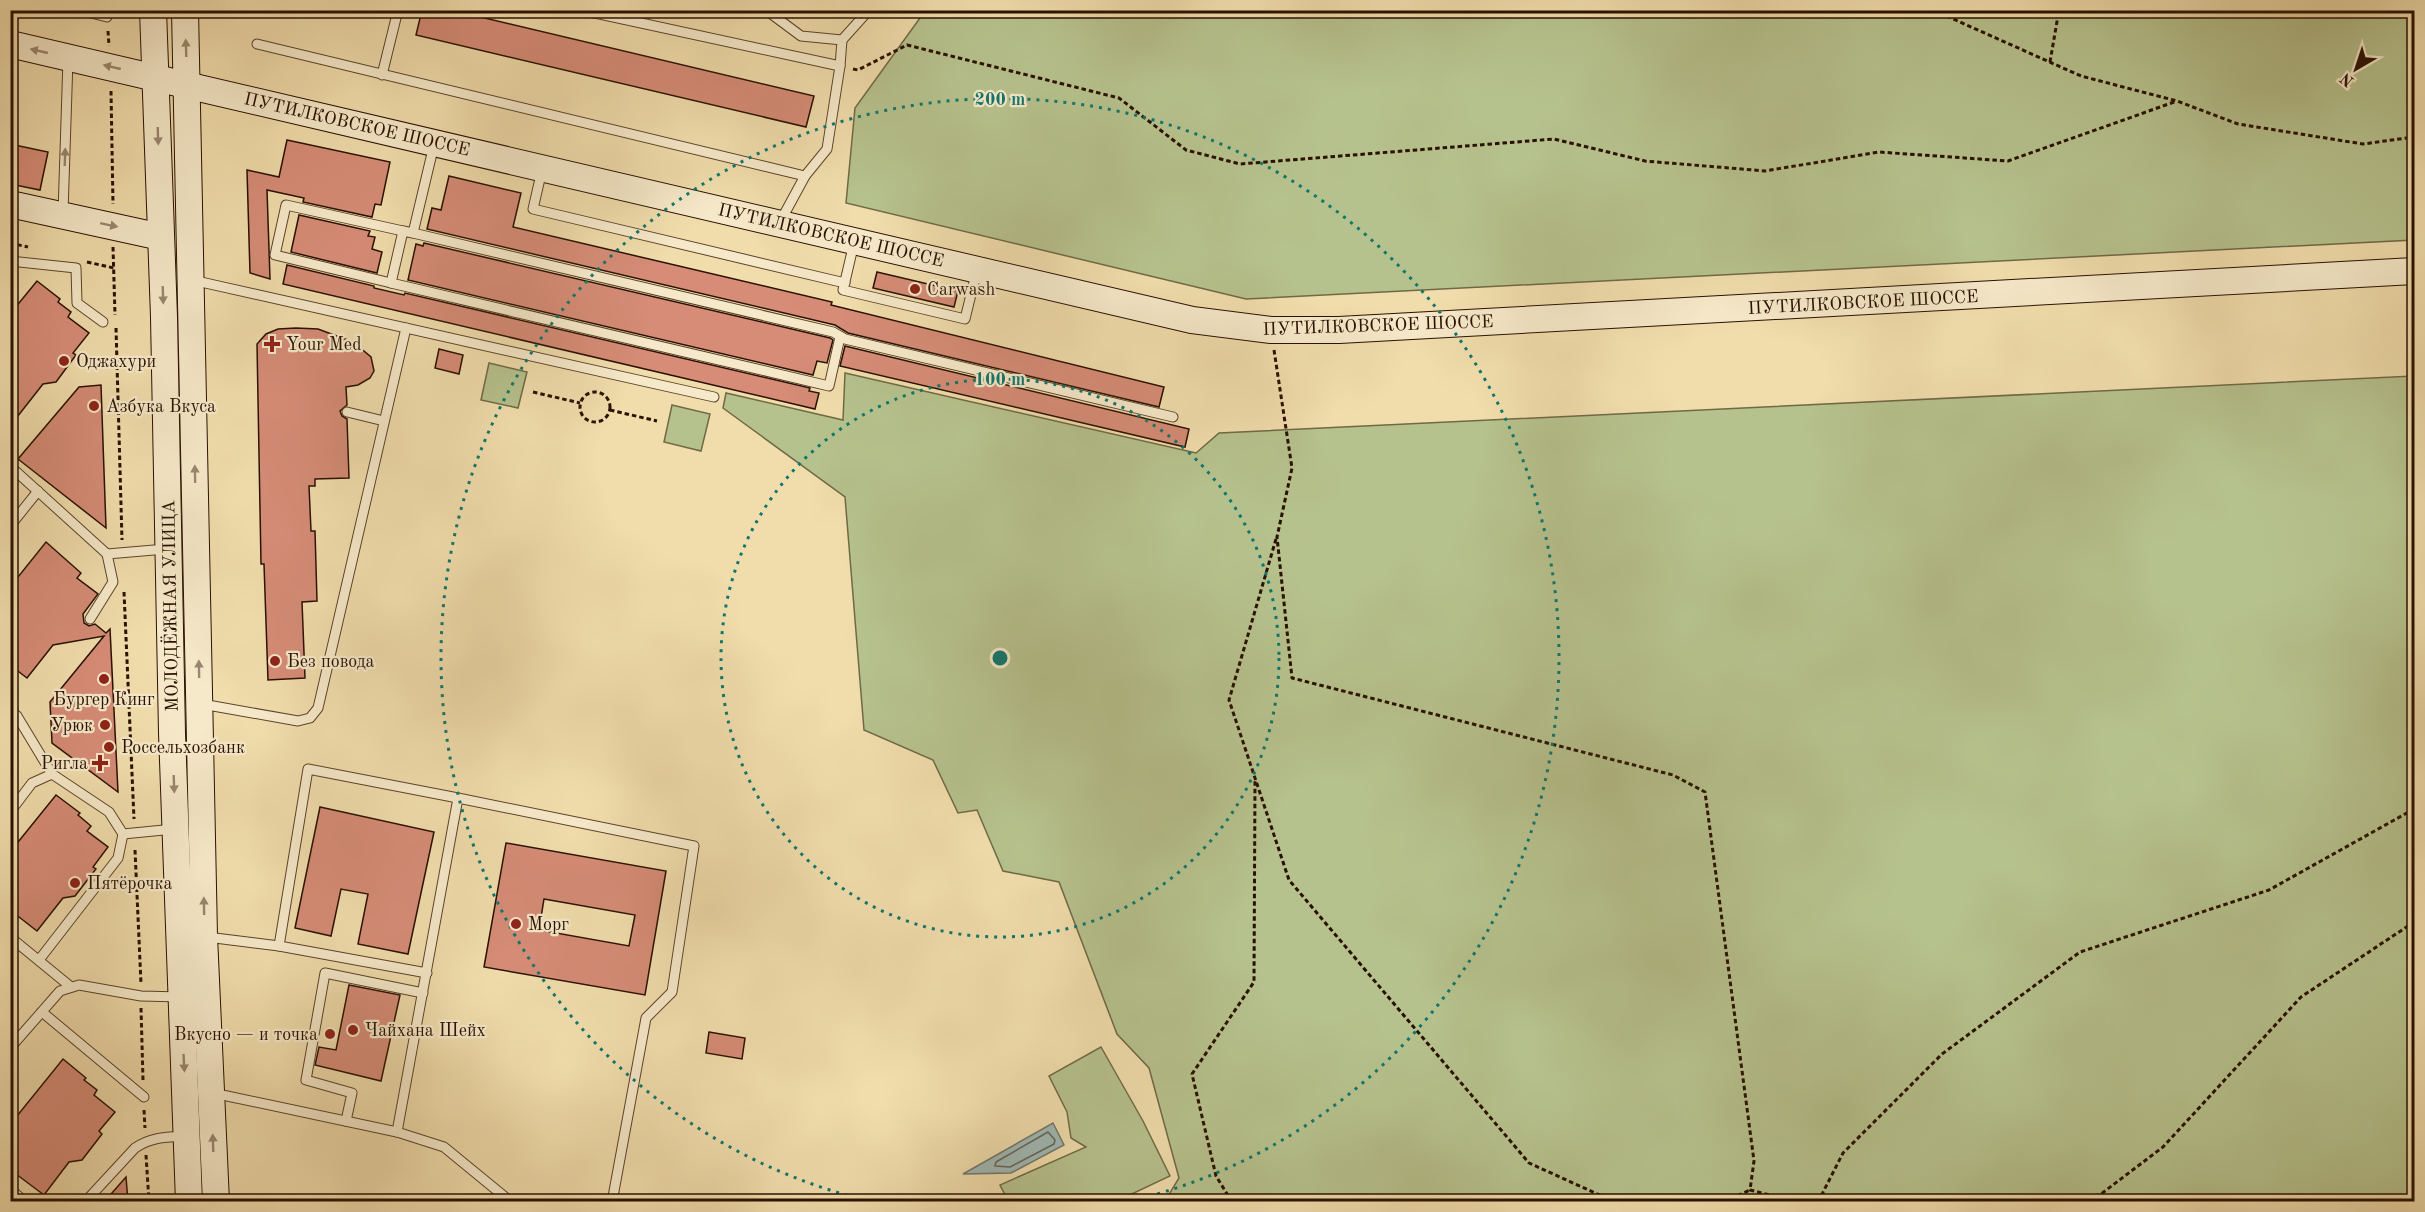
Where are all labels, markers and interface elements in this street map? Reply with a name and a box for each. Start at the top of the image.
one-way arrow [182,38,191,57]
north arrow [2326,39,2386,99]
one-way arrow [30,45,48,55]
one-way arrow [103,62,121,72]
text: N [2337,69,2358,89]
street label: ПУТИЛКОВСКОЕ ШОССЕ [242,90,471,160]
text: 200 m [975,91,1025,109]
one-way arrow [153,126,163,145]
one-way arrow [60,147,70,166]
street label: ПУТИЛКОВСКОЕ ШОССЕ [716,201,945,271]
one-way arrow [99,221,118,230]
place label: Carwash [927,281,995,299]
marker: Carwash [908,282,922,296]
one-way arrow [158,286,168,305]
street label: ПУТИЛКОВСКОЕ ШОССЕ [1747,288,1979,318]
street label: ПУТИЛКОВСКОЕ ШОССЕ [1262,313,1494,339]
marker: Your Med [263,335,281,353]
place label: Your Med [286,336,362,354]
place label: Оджахури [76,353,156,371]
marker: Оджахури [57,354,71,368]
text: 100 m [975,371,1025,389]
place label: Азбука Вкуса [106,398,216,416]
marker: Азбука Вкуса [87,399,101,413]
one-way arrow [191,465,200,484]
street label: МОЛОДЁЖНАЯ УЛИЦА [157,500,182,712]
centre of rings [990,648,1010,668]
place label: Без повода [287,653,375,671]
marker: Без повода [268,654,282,668]
one-way arrow [194,660,204,679]
marker: Бургер Кинг [97,672,111,686]
place label: Бургер Кинг [53,691,155,709]
place label: Урюк [50,717,93,735]
marker: Урюк [98,718,112,732]
place label: Россельхозбанк [121,739,245,757]
marker: Россельхозбанк [102,740,116,754]
place label: Ригла [41,755,88,773]
marker: Ригла [93,756,107,770]
one-way arrow [169,775,179,794]
place label: Пятёрочка [87,875,173,893]
marker: Пятёрочка [68,876,82,890]
one-way arrow [199,897,209,916]
place label: Морг [528,916,569,934]
marker: Морг [509,917,523,931]
place label: Чайхана Шейх [365,1022,486,1040]
marker: Чайхана Шейх [346,1023,360,1037]
place label: Вкусно — и точка [174,1026,318,1044]
marker: Вкусно — и точка [323,1027,337,1041]
one-way arrow [179,1053,188,1072]
one-way arrow [209,1134,218,1153]

